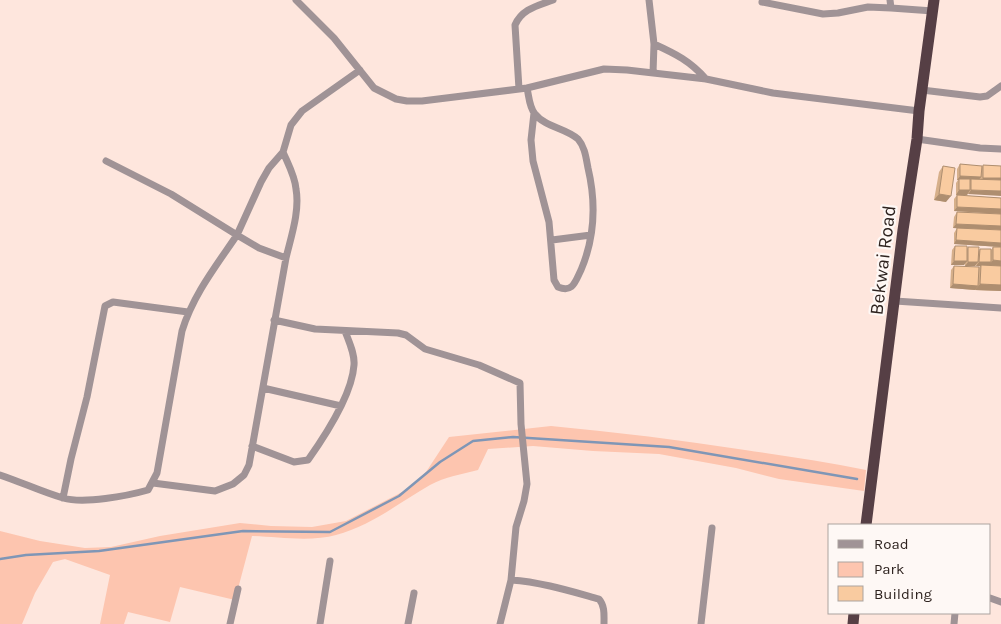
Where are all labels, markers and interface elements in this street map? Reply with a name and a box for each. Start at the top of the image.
street label: Bekwai Road [865,204,901,316]
legend [828,524,991,614]
text: Road [874,535,909,553]
text: Park [874,560,904,578]
text: Building [874,585,932,603]

